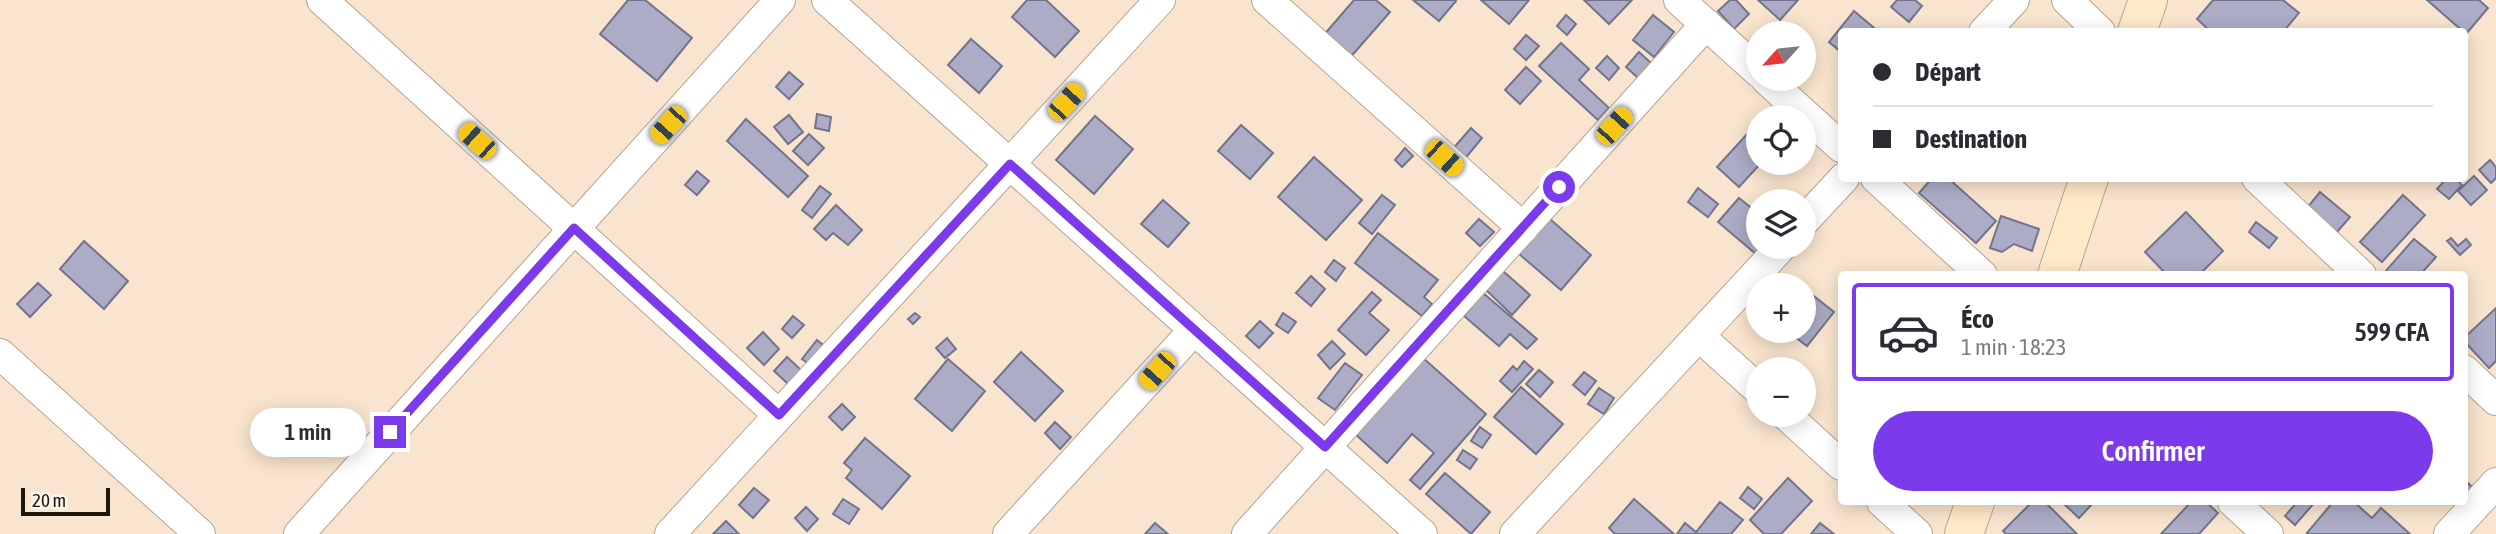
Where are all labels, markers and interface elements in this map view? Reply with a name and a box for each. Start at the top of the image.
north arrow [1746,21,1816,91]
map controls [1746,21,1816,427]
text: Départ [1915,57,1981,87]
car [1045,79,1088,125]
car [647,102,690,148]
car [1593,103,1636,149]
button: locate [1746,105,1816,175]
car [455,119,500,163]
text: Destination [1915,124,2027,154]
car [1422,136,1467,180]
route start [1543,171,1575,203]
button: layers [1746,189,1816,259]
button: + [1746,273,1816,343]
icon: car [1877,301,1940,364]
text: Éco [1961,304,1994,334]
text: 599 CFA [2354,317,2429,347]
text: 1 min · 18:23 [1961,334,2067,360]
car [1136,348,1179,394]
button: − [1746,357,1816,427]
callout: 1 min [250,408,366,457]
button: Confirmer [1873,411,2433,491]
route end [374,416,406,448]
text: 1 min [285,419,331,445]
scale bar [21,485,110,517]
text: 20 m [32,489,66,511]

